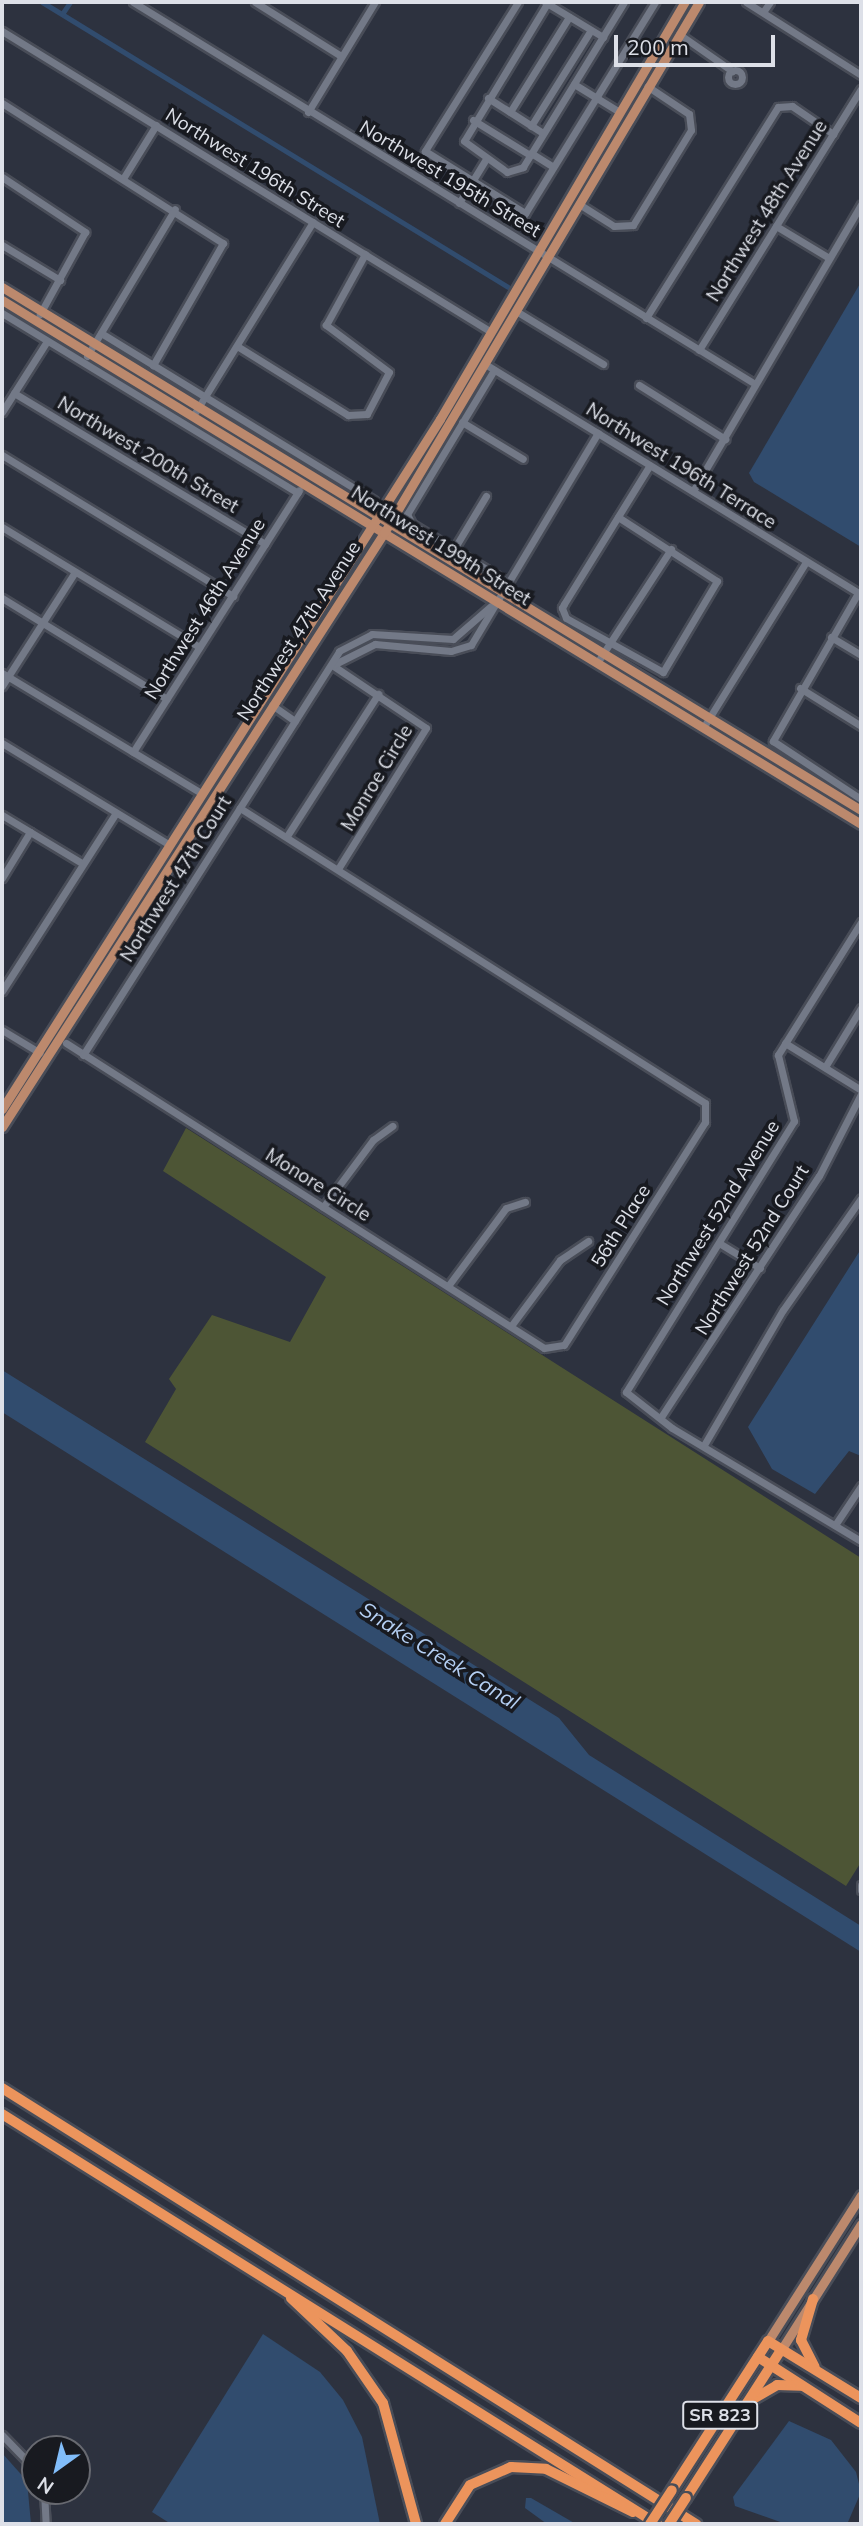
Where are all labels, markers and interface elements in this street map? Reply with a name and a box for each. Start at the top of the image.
scale bar [618,21,779,65]
text: 200 m [627,34,689,60]
street label: Northwest 196th Street [161,103,349,233]
street label: Northwest 195th Street [355,116,545,242]
street label: Northwest 48th Avenue [702,116,832,306]
street label: Northwest 200th Street [53,392,243,518]
street label: Northwest 196th Terrace [582,398,780,534]
street label: Northwest 199th Street [347,481,535,611]
street label: Northwest 46th Avenue [140,514,270,704]
street label: Northwest 47th Avenue [232,537,366,725]
street label: Monroe Circle [336,721,418,835]
street label: Northwest 47th Court [116,792,236,966]
street label: Northwest 52nd Avenue [652,1116,784,1310]
street label: Monore Circle [261,1144,375,1226]
street label: Northwest 52nd Court [690,1161,814,1339]
street label: 56th Place [587,1180,655,1272]
water label: Snake Creek Canal [356,1596,524,1714]
road number: SR 823 [682,2400,758,2430]
north arrow [21,2435,91,2505]
text: N [33,2472,58,2500]

